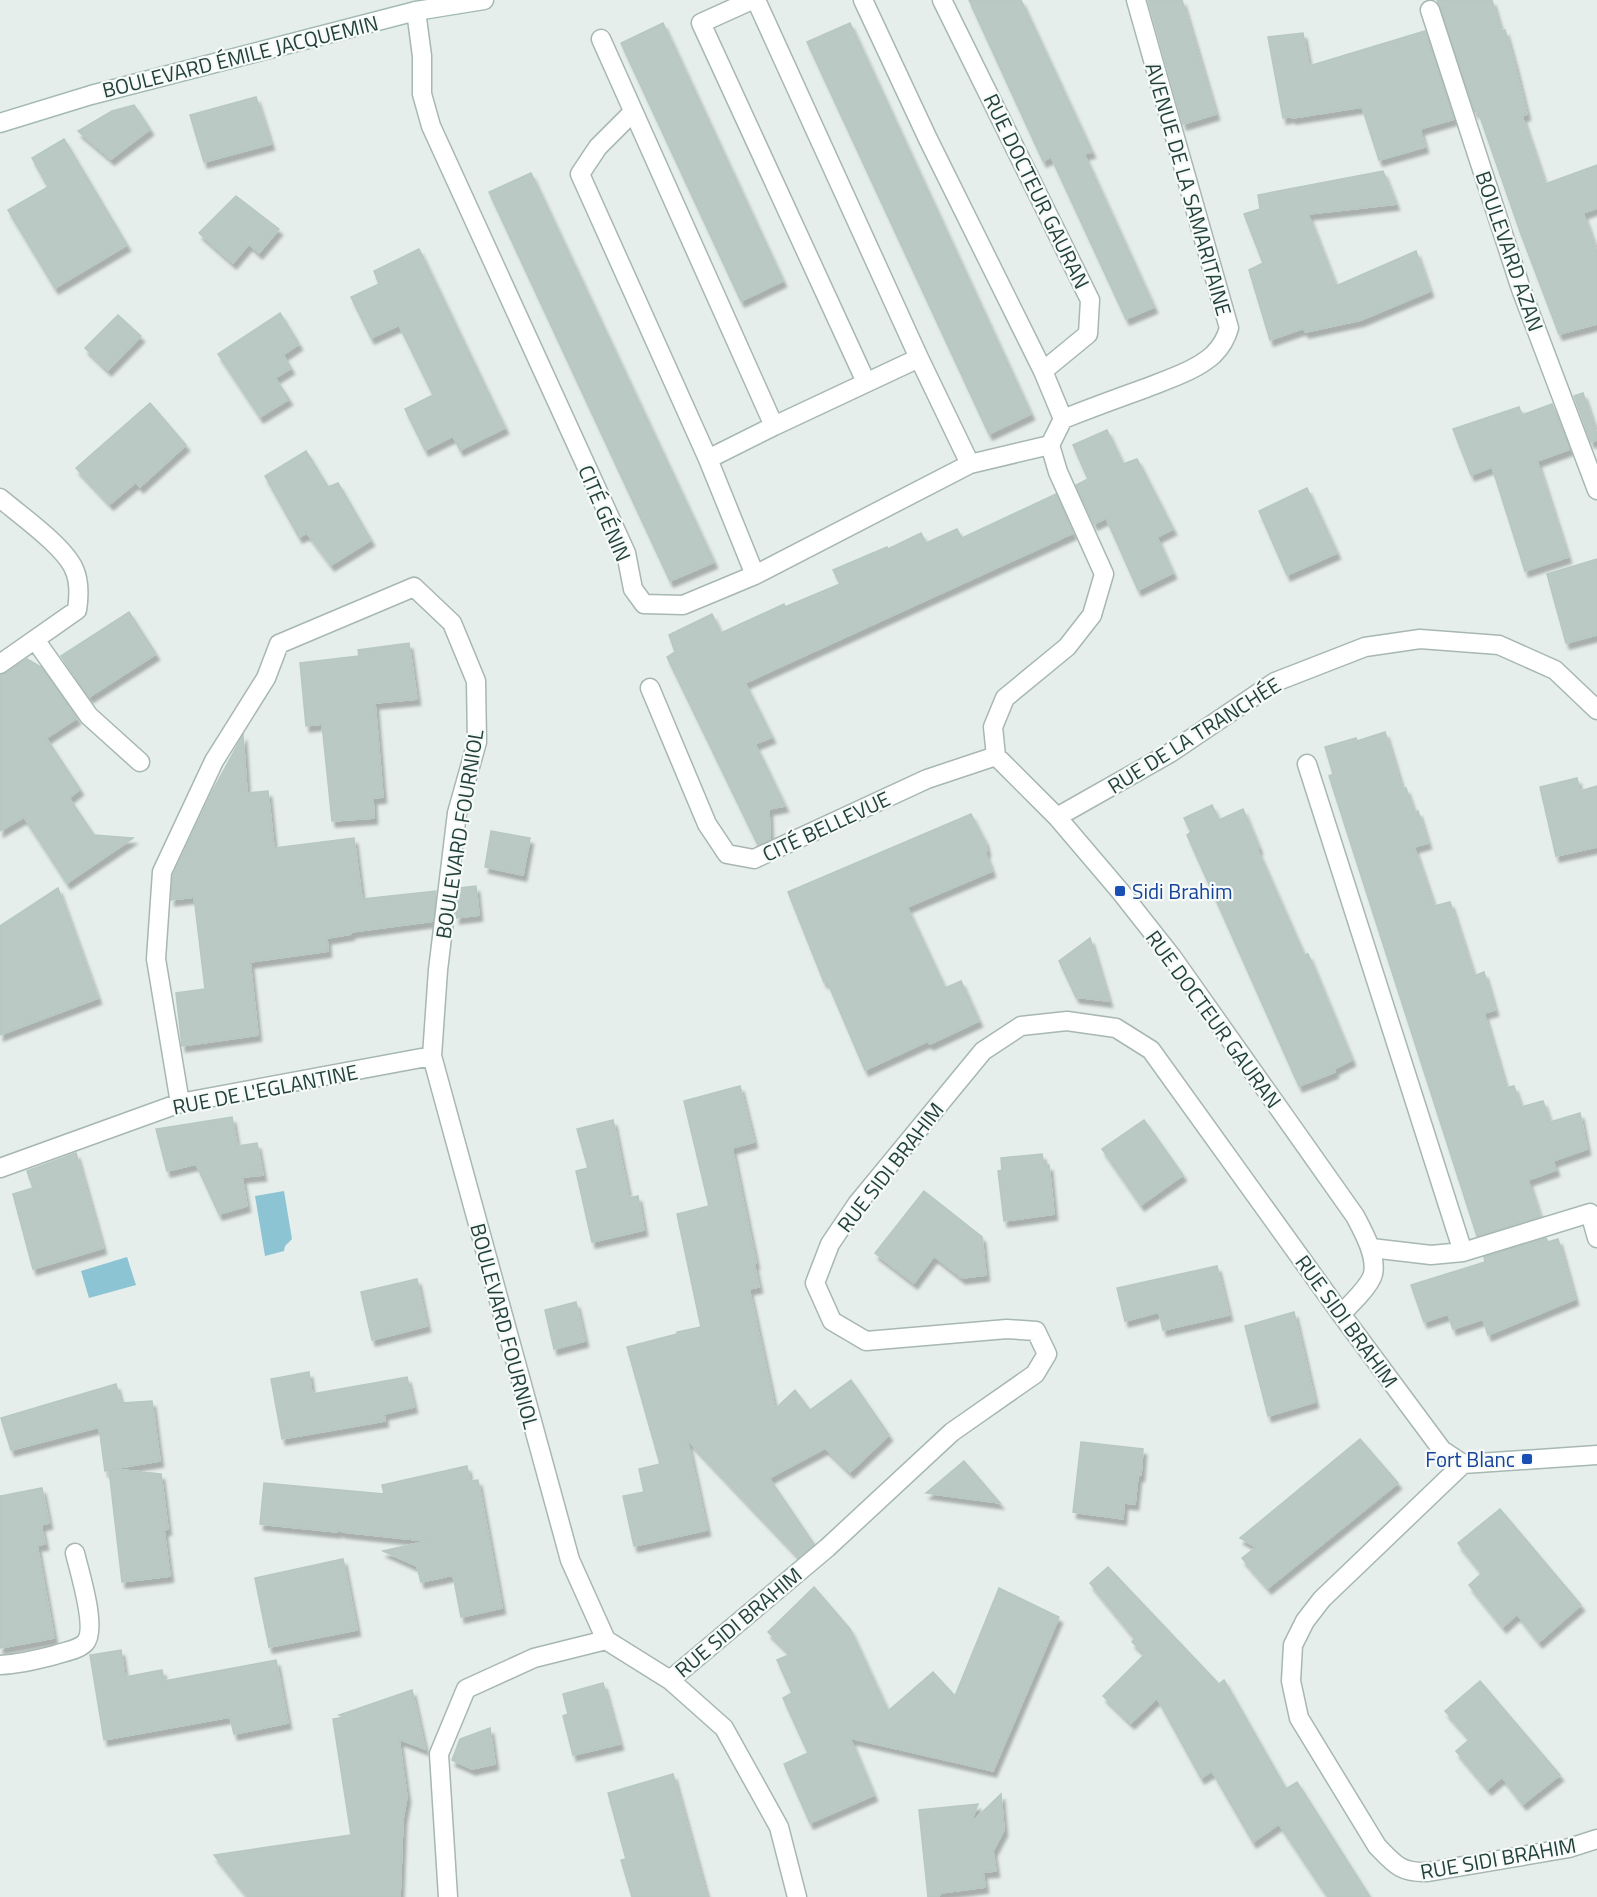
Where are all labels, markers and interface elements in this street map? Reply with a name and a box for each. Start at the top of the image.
street label: BOULEVARD ÉMILE JACQUEMIN [99,6,381,106]
street label: AVENUE DE LA SAMARITAINE [1137,59,1241,319]
street label: RUE DOCTEUR GAURAN [976,88,1098,294]
street label: BOULEVARD AZAN [1468,166,1552,336]
street label: CITÉ GÉNIN [570,460,640,566]
street label: RUE DE LA TRANCHÉE [1101,669,1287,801]
street label: BOULEVARD FOURNIOL [427,727,491,941]
street label: CITÉ BELLEVUE [757,782,895,870]
place label: Sidi Brahim [1132,875,1232,907]
marker: Sidi Brahim [1113,884,1127,898]
street label: RUE DOCTEUR GAURAN [1138,923,1290,1115]
street label: RUE DE L'EGLANTINE [170,1055,360,1123]
street label: RUE SIDI BRAHIM [829,1095,951,1239]
street label: BOULEVARD FOURNIOL [462,1220,548,1432]
street label: RUE SIDI BRAHIM [1288,1248,1406,1394]
place label: Fort Blanc [1425,1443,1515,1475]
marker: Fort Blanc [1520,1452,1534,1466]
street label: RUE SIDI BRAHIM [667,1559,809,1685]
street label: RUE SIDI BRAHIM [1418,1829,1578,1887]

